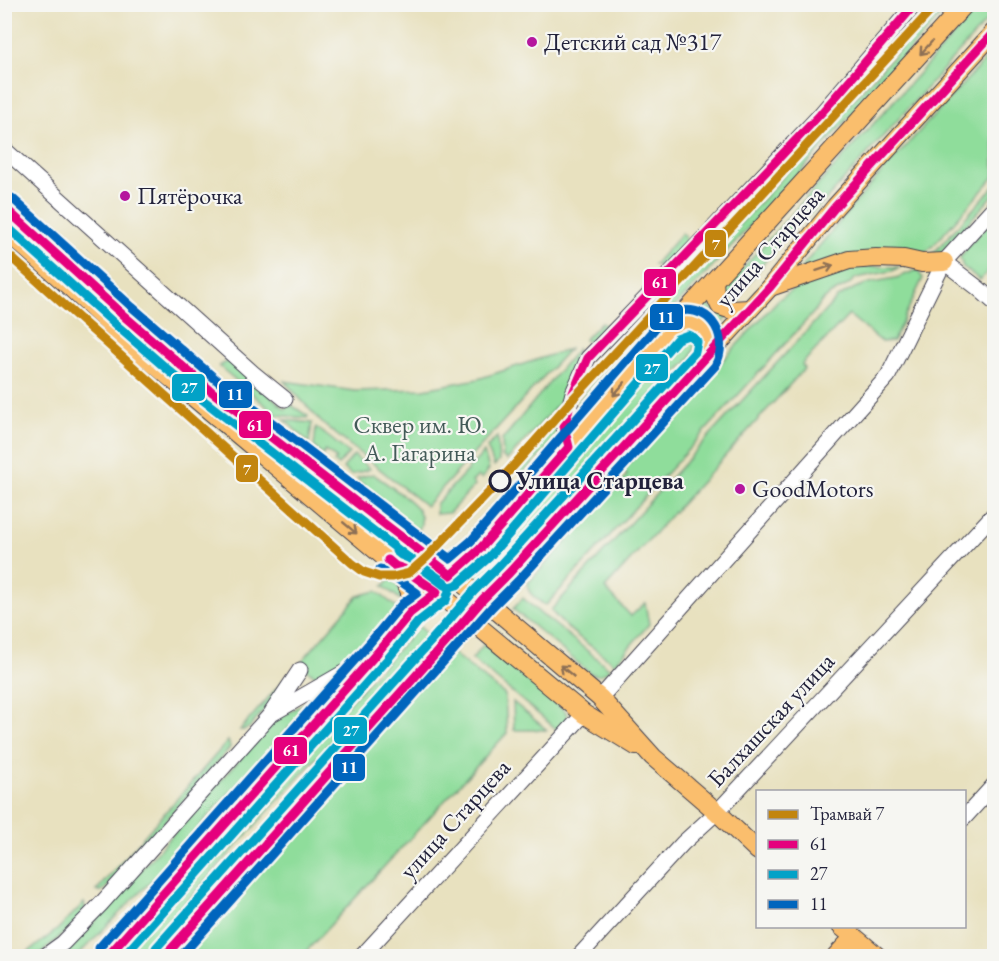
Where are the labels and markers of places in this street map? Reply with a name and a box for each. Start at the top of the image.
place label: Детский сад №317 [544,26,722,57]
marker: Детский сад №317 [525,35,539,49]
place label: Пятёрочка [137,180,243,211]
marker: Пятёрочка [118,189,132,203]
place label: Улица Старцева [515,465,684,496]
marker: Улица Старцева [489,470,511,492]
place label: GoodMotors [752,473,874,504]
marker: GoodMotors [733,482,747,496]

